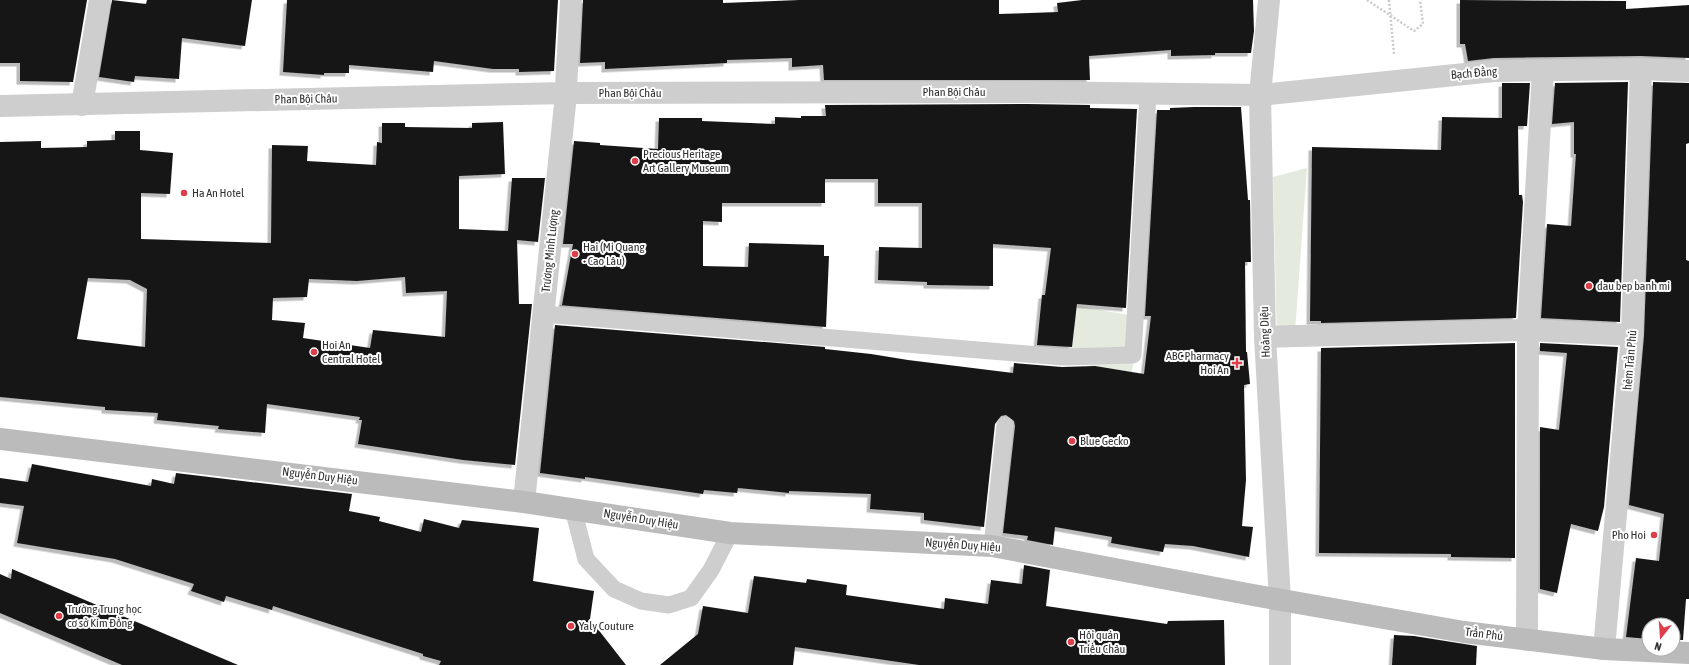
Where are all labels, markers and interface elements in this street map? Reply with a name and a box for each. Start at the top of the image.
street label: Bạch Đằng [1450,64,1499,82]
street label: Phan Bội Châu [922,85,986,99]
street label: Phan Bội Châu [598,86,662,100]
street label: Phan Bội Châu [274,91,338,107]
place label: Precious Heritage Art Gallery Museum [643,147,729,175]
marker: Precious Heritage Art Gallery Museum [630,156,640,166]
place label: Ha An Hotel [192,186,245,200]
marker: Ha An Hotel [179,188,189,198]
street label: Trương Minh Lượng [539,208,561,293]
place label: Hai (Mì Quang - Cao Lâu) [583,240,645,268]
marker: Hai (Mì Quang - Cao Lâu) [570,249,580,259]
place label: dau bep banh mi [1597,279,1670,293]
marker: dau bep banh mi [1584,281,1594,291]
street label: Hoàng Diệu [1257,306,1273,358]
street label: hẻm Trần Phú [1620,329,1640,390]
place label: Hoi An Central Hotel [322,338,381,366]
marker: Hoi An Central Hotel [309,347,319,357]
place label: ABC Pharmacy Hoi An [1166,349,1229,377]
marker: ABC Pharmacy Hoi An [1232,358,1242,368]
place label: Blue Gecko [1080,434,1129,448]
marker: Blue Gecko [1067,436,1077,446]
street label: Nguyễn Duy Hiệu [281,464,359,488]
street label: Nguyễn Duy Hiệu [602,506,680,532]
place label: Pho Hoi [1612,528,1646,542]
marker: Pho Hoi [1649,530,1659,540]
street label: Nguyễn Duy Hiệu [925,535,1002,555]
place label: Trường Trung học cơ sở Kim Đồng [67,602,142,630]
marker: Trường Trung học cơ sở Kim Đồng [54,611,64,621]
north arrow [1641,617,1681,657]
place label: Yaly Couture [579,619,634,633]
marker: Yaly Couture [566,621,576,631]
street label: Trần Phú [1464,625,1504,643]
place label: Hội quán Triều Châu [1079,628,1126,656]
marker: Hội quán Triều Châu [1066,637,1076,647]
text: N [1653,640,1663,653]

